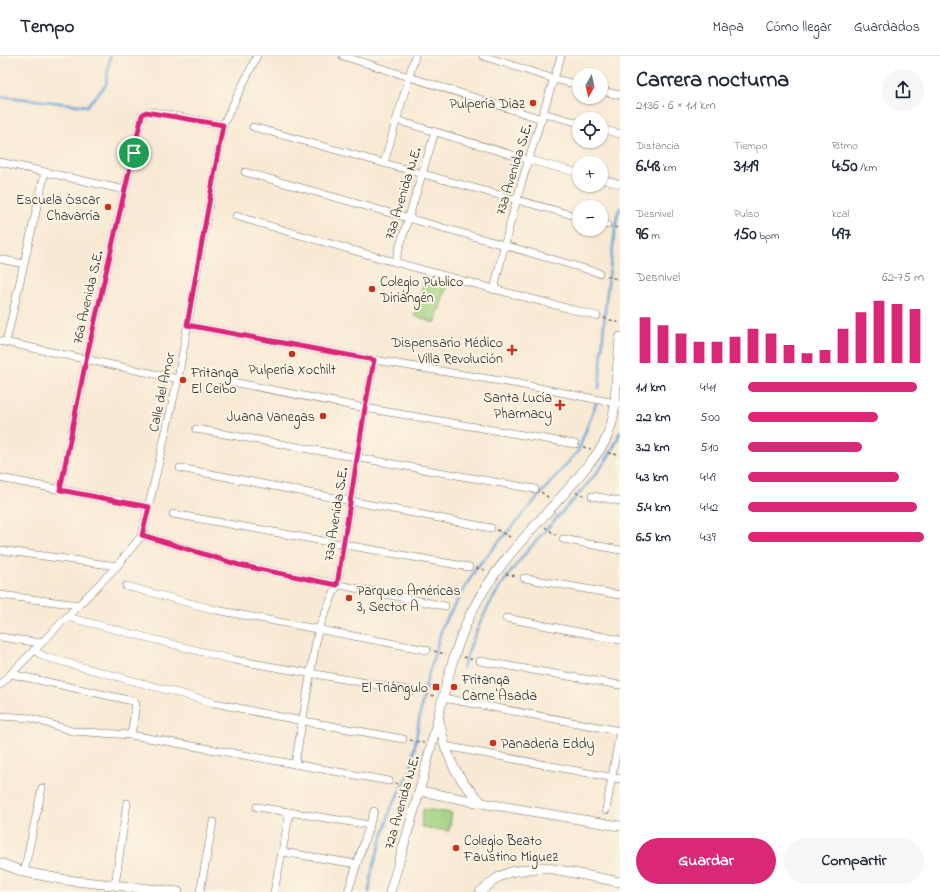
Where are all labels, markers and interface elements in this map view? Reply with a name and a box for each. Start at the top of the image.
text: Tempo [20,14,74,41]
text: Mapa [713,17,744,38]
text: Cómo llegar [766,17,832,38]
text: Guardados [854,17,920,38]
text: Carrera nocturna [636,65,789,97]
north arrow [572,68,608,104]
map controls [572,68,608,236]
button: share [882,69,924,111]
place label: Pulpería Diaz [449,94,525,115]
text: 21:36 · 6 × 1.1 km [636,96,716,115]
marker: Pulpería Diaz [528,98,538,108]
button: locate [572,112,608,148]
street label: 73a Avenida S.E. [491,121,538,218]
pin [117,136,151,170]
text: Distancia [636,138,680,154]
text: Tiempo [734,138,767,154]
text: Ritmo [832,138,858,154]
icon: arrive [123,142,145,164]
street label: 73a Avenida N.E. [379,145,427,242]
text: 6.48 [636,154,660,179]
text: 31:19 [734,154,758,179]
text: 4:50 [832,154,858,179]
button: + [572,156,608,192]
text: km [660,160,676,176]
text: /km [858,160,877,176]
place label: Escuela Óscar Chavarría [16,190,101,227]
button: − [572,200,608,236]
marker: Escuela Óscar Chavarría [103,202,113,212]
text: Desnivel [636,206,673,222]
text: Pulso [734,206,759,222]
text: kcal [832,206,850,222]
text: 96 [636,222,649,247]
text: 150 [734,222,756,247]
text: 497 [832,222,851,247]
text: m [649,228,660,244]
text: bpm [756,228,780,244]
street label: 76a Avenida S.E. [68,248,109,346]
text: Desnivel [636,268,680,287]
text: 62–75 m [882,268,924,287]
place label: Colegio Público Diriangén [379,272,463,310]
marker: Colegio Público Diriangén [367,284,377,294]
place label: Dispensario Médico Villa Revolución [390,333,503,370]
marker: Dispensario Médico Villa Revolución [506,344,518,356]
marker: Pulpería Xochilt [287,349,297,359]
street label: Calle del Amor [144,350,181,434]
place label: Pulpería Xochilt [248,360,336,381]
place label: Fritanga El Ceibo [190,363,239,400]
marker: Fritanga El Ceibo [178,375,188,385]
text: 1.1 km [636,378,666,397]
text: 4:41 [700,378,716,397]
place label: Santa Lucía Pharmacy [483,388,552,426]
marker: Santa Lucía Pharmacy [555,400,565,410]
place label: Juana Vanegas [226,407,315,429]
text: 2.2 km [636,408,671,427]
text: 5:00 [700,408,720,427]
marker: Juana Vanegas [318,411,328,421]
text: 3.2 km [636,438,670,457]
text: 5:10 [700,438,718,457]
street label: 73a Avenida S.E. [319,466,354,563]
text: 4.3 km [636,468,668,487]
text: 4:49 [700,468,716,487]
text: 5.4 km [636,498,670,517]
text: 4:42 [700,498,718,517]
text: 6.5 km [636,528,671,547]
text: 4:39 [700,528,716,547]
place label: Parqueo Américas 3, Sector A [357,581,461,618]
marker: Parqueo Américas 3, Sector A [344,593,354,603]
place label: Fritanga Carne Asada [461,670,537,707]
place label: El Triángulo [361,678,428,700]
marker: El Triángulo [431,682,441,692]
marker: Fritanga Carne Asada [449,682,459,692]
place label: Panadería Eddy [501,734,595,756]
marker: Panadería Eddy [488,738,498,748]
street label: 72a Avenida N.E. [379,753,426,852]
place label: Colegio Beato Faustino Míguez [463,831,558,869]
button: Guardar [636,838,776,884]
button: Compartir [784,838,924,884]
marker: Colegio Beato Faustino Míguez [451,843,461,853]

